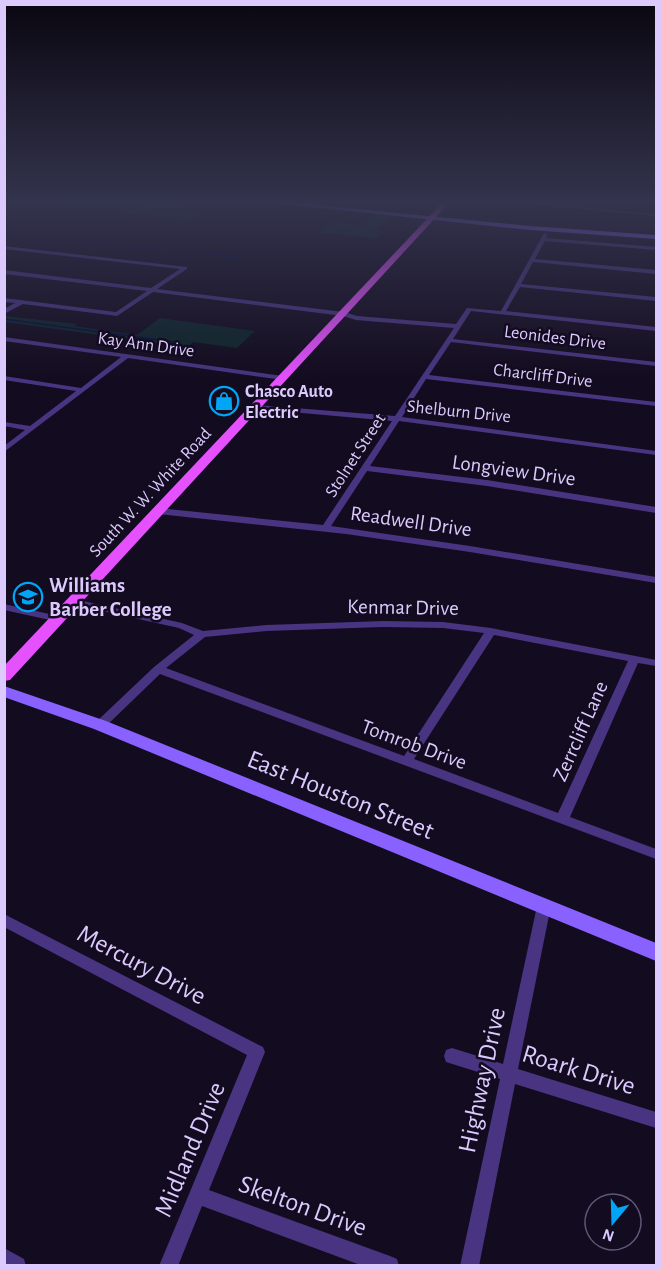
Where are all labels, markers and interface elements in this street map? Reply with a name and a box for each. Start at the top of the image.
street label: Leonides Drive [503,323,607,353]
street label: Kay Ann Drive [96,329,195,361]
street label: Charcliff Drive [492,361,593,391]
place label: Chasco Auto Electric [245,383,333,422]
shop icon: Chasco Auto Electric [208,385,240,417]
street label: Shelburn Drive [406,398,512,426]
street label: Stolnet Street [322,410,390,501]
street label: South W. W. White Road [86,425,215,561]
street label: Longview Drive [451,451,577,490]
street label: Readwell Drive [349,503,473,540]
place label: Williams Barber College [49,575,172,620]
school or university icon: Williams Barber College [12,581,44,613]
street label: Kenmar Drive [347,596,459,619]
street label: Zerrcliff Lane [549,678,612,784]
street label: Tomrob Drive [358,716,469,773]
street label: East Houston Street [244,746,438,844]
street label: Mercury Drive [73,920,210,1010]
street label: Highway Drive [454,1005,510,1155]
street label: Roark Drive [519,1040,638,1099]
street label: Midland Drive [150,1078,230,1221]
street label: Skelton Drive [235,1171,370,1241]
north arrow [583,1192,643,1252]
text: N [601,1226,616,1245]

